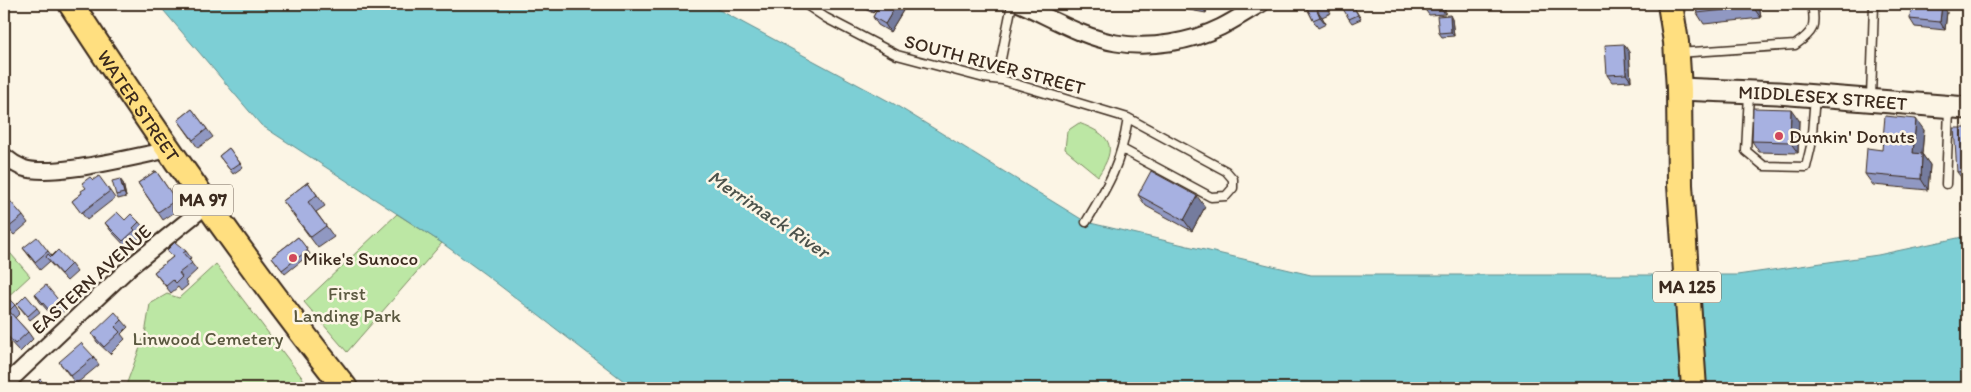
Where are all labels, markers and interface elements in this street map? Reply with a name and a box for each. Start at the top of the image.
street label: SOUTH RIVER STREET [902,29,1088,100]
street label: WATER STREET [92,45,185,166]
street label: MIDDLESEX STREET [1738,80,1908,115]
place label: Dunkin' Donuts [1789,125,1915,148]
marker: Dunkin' Donuts [1773,130,1785,142]
water label: Merrimack River [704,165,836,265]
road number: MA 97 [173,184,233,216]
street label: EASTERN AVENUE [27,220,156,339]
place label: Mike's Sunoco [303,247,418,270]
marker: Mike's Sunoco [287,252,299,264]
road number: MA 125 [1653,272,1721,302]
park label: First Landing Park [293,282,401,327]
park label: Linwood Cemetery [132,327,284,350]

